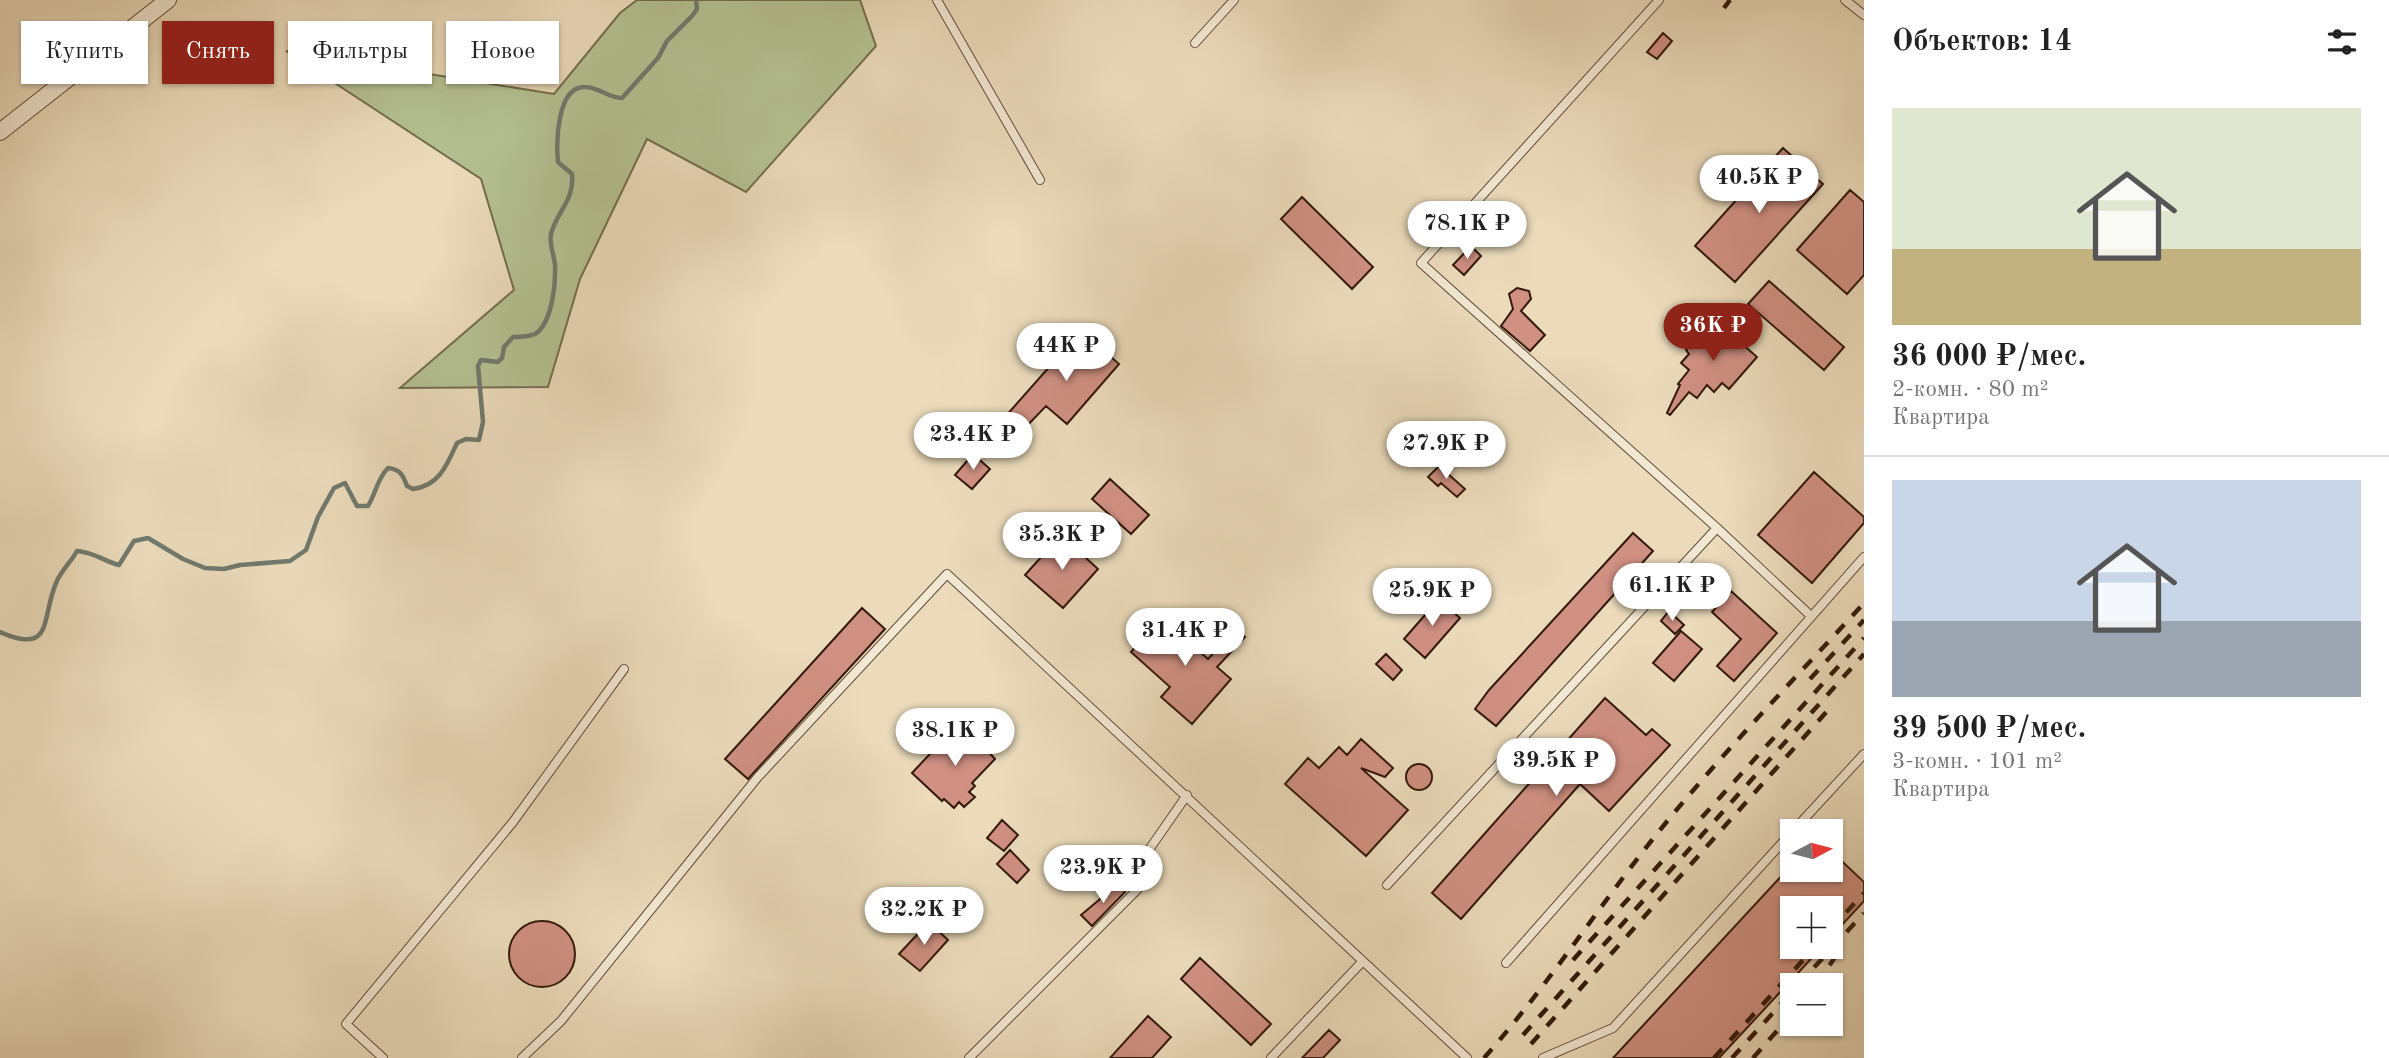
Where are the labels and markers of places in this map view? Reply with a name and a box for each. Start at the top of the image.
pin: 40.5K ₽ [1694,156,1824,215]
pin: 78.1K ₽ [1402,202,1532,261]
pin: 36K ₽ [1664,304,1762,363]
pin: 44K ₽ [1017,324,1115,383]
pin: 23.4K ₽ [908,412,1038,472]
pin: 27.9K ₽ [1381,421,1511,481]
pin: 35.3K ₽ [997,512,1127,572]
pin: 61.1K ₽ [1607,564,1737,623]
pin: 25.9K ₽ [1367,568,1497,628]
pin: 31.4K ₽ [1120,608,1250,668]
pin: 38.1K ₽ [890,708,1020,768]
pin: 39.5K ₽ [1491,738,1621,798]
pin: 23.9K ₽ [1038,846,1168,905]
pin: 32.2K ₽ [859,888,989,947]

